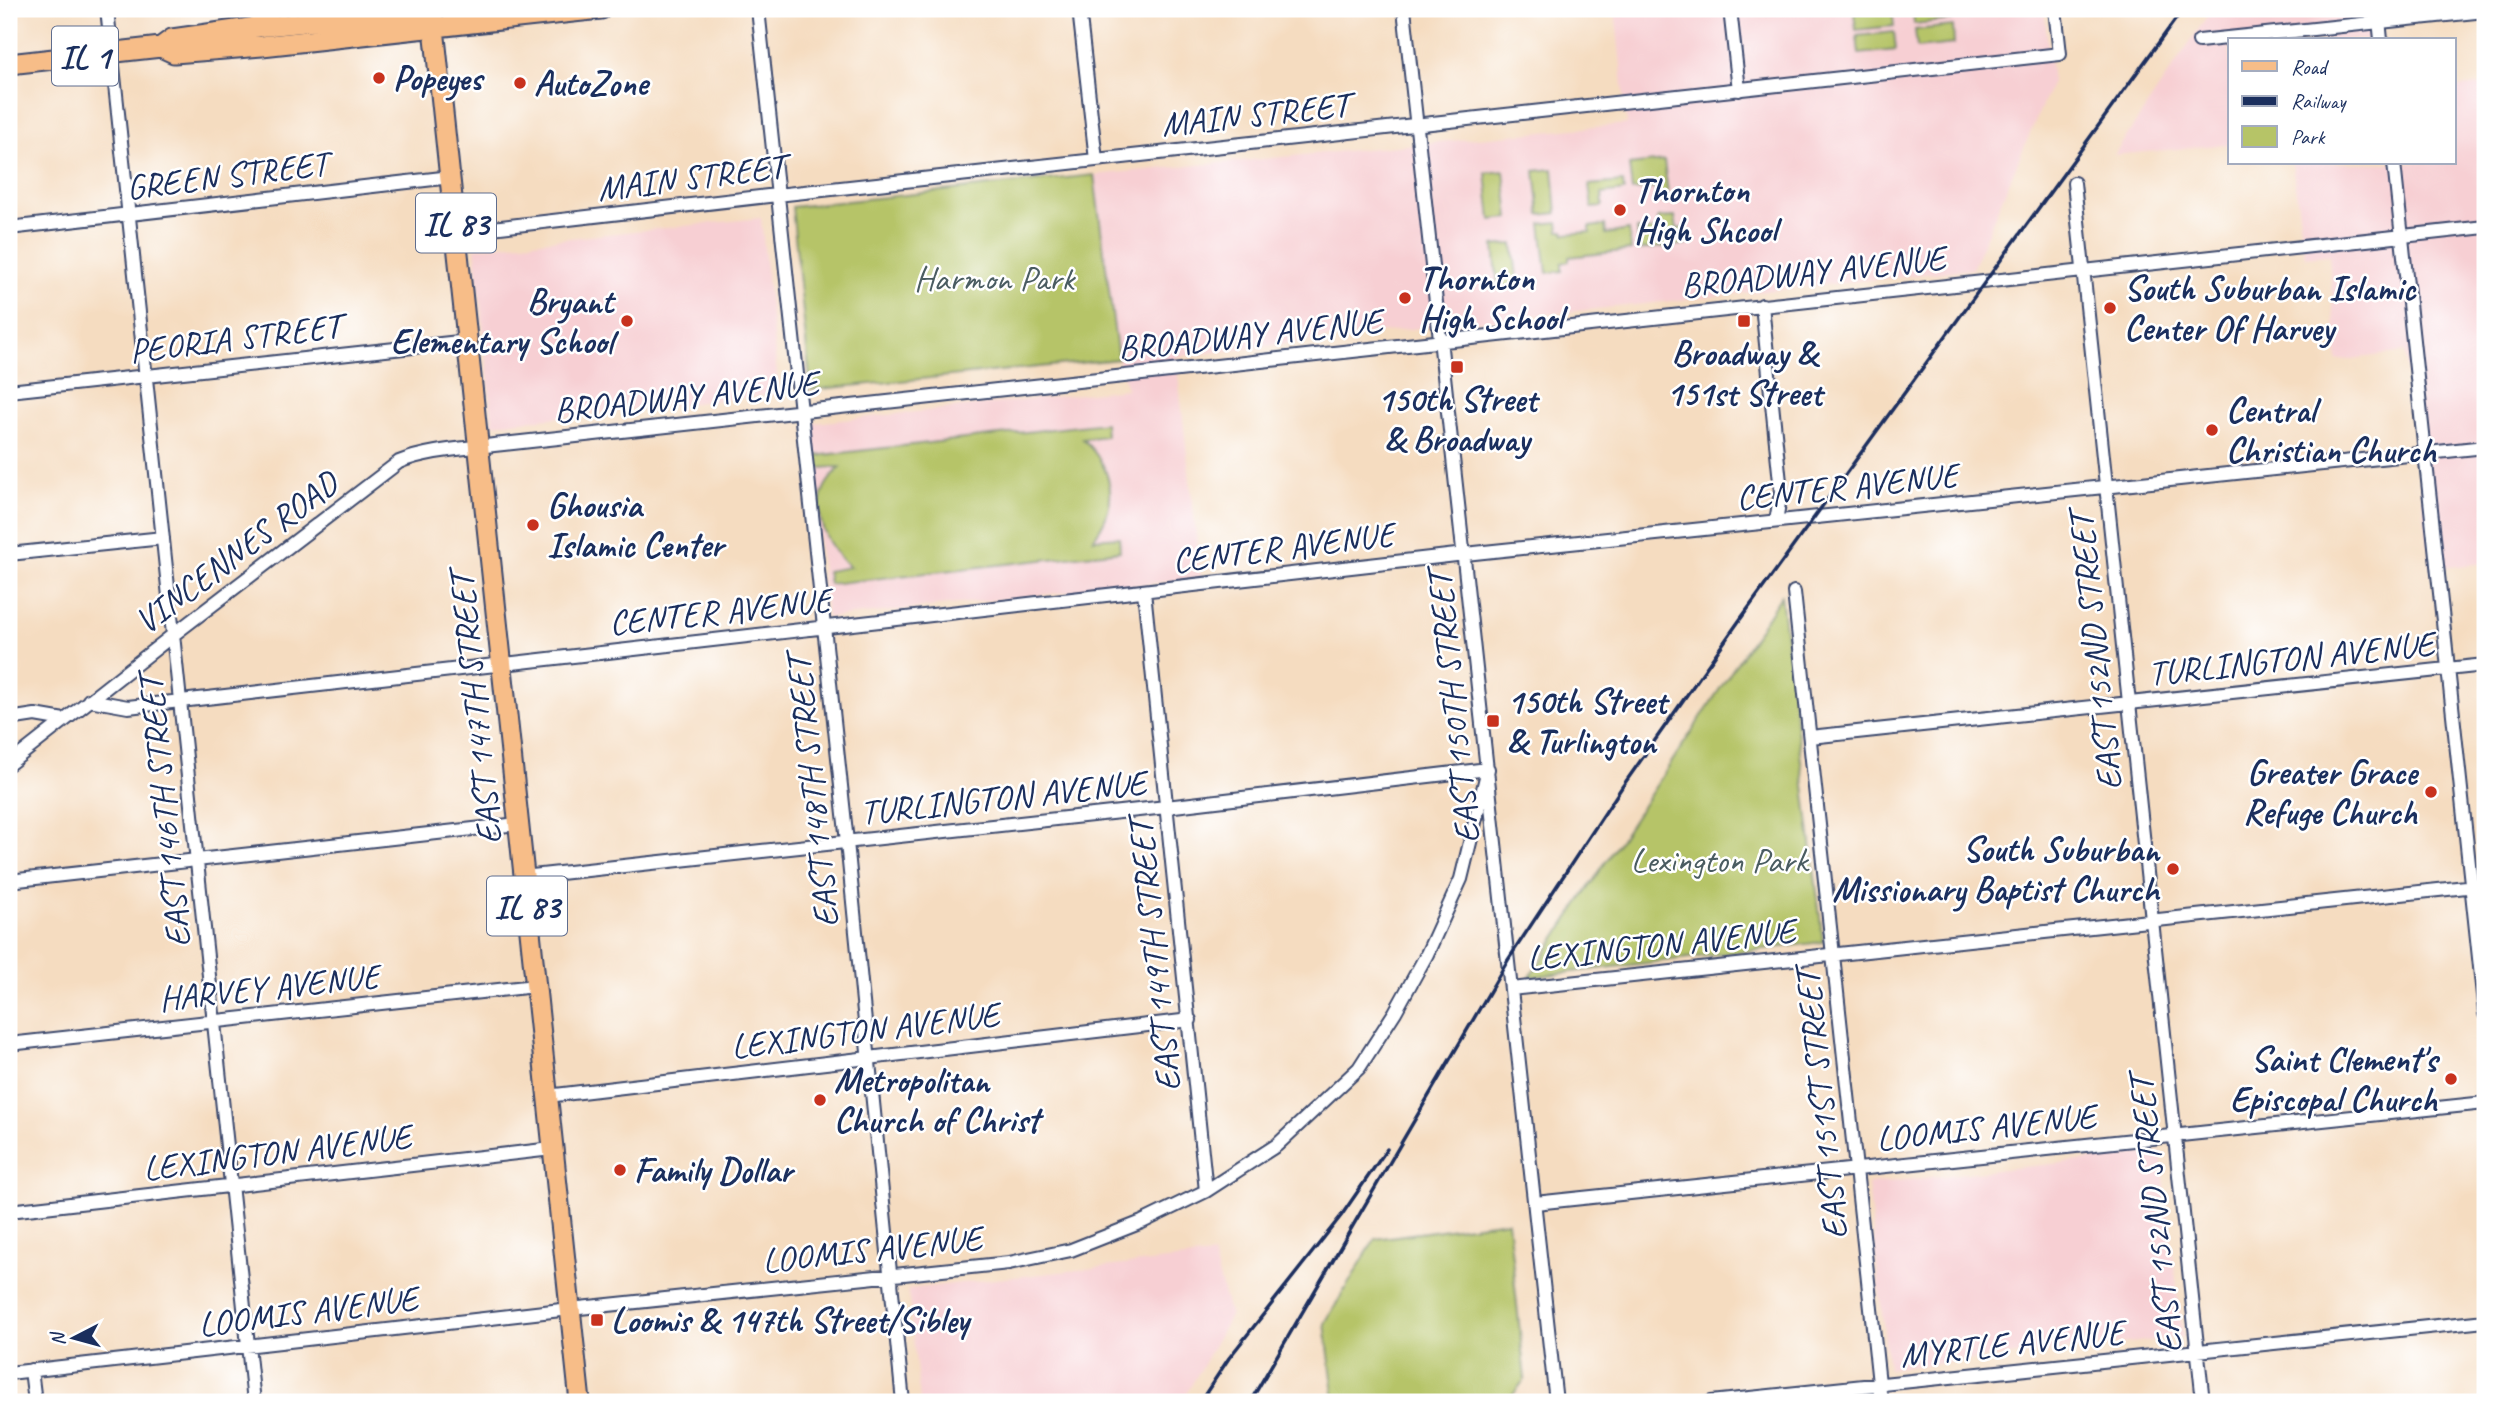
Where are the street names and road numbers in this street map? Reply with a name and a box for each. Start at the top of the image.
road number: IL 1 [52,26,118,86]
street label: MAIN STREET [1159,81,1360,147]
street label: GREEN STREET [124,140,337,210]
street label: MAIN STREET [595,143,796,211]
road number: IL 83 [416,194,496,252]
street label: BROADWAY AVENUE [1679,235,1952,308]
street label: BROADWAY AVENUE [1116,298,1389,371]
street label: PEORIA STREET [127,302,352,374]
street label: BROADWAY AVENUE [552,360,825,433]
street label: CENTER AVENUE [1734,452,1965,521]
street label: VINCENNES ROAD [126,460,349,644]
street label: EAST 152ND STREET [2058,503,2132,792]
street label: CENTER AVENUE [1170,511,1401,583]
street label: EAST 150TH STREET [1416,561,1490,846]
street label: EAST 147TH STREET [438,562,512,847]
street label: CENTER AVENUE [607,577,838,646]
street label: TURLINGTON AVENUE [2146,621,2441,696]
street label: EAST 148TH STREET [775,645,849,930]
street label: EAST 146TH STREET [127,665,201,950]
street label: TURLINGTON AVENUE [858,760,1153,835]
street label: EAST 149TH STREET [1117,809,1191,1094]
road number: IL 83 [487,876,567,936]
street label: LEXINGTON AVENUE [1525,908,1802,981]
street label: HARVEY AVENUE [157,953,386,1021]
street label: EAST 151ST STREET [1784,959,1858,1241]
street label: LEXINGTON AVENUE [729,991,1006,1069]
street label: EAST 152ND STREET [2118,1066,2192,1355]
street label: LOOMIS AVENUE [1874,1093,2102,1161]
street label: LEXINGTON AVENUE [141,1113,418,1191]
street label: LOOMIS AVENUE [760,1215,988,1283]
street label: LOOMIS AVENUE [196,1275,424,1347]
street label: MYRTLE AVENUE [1898,1309,2131,1378]

